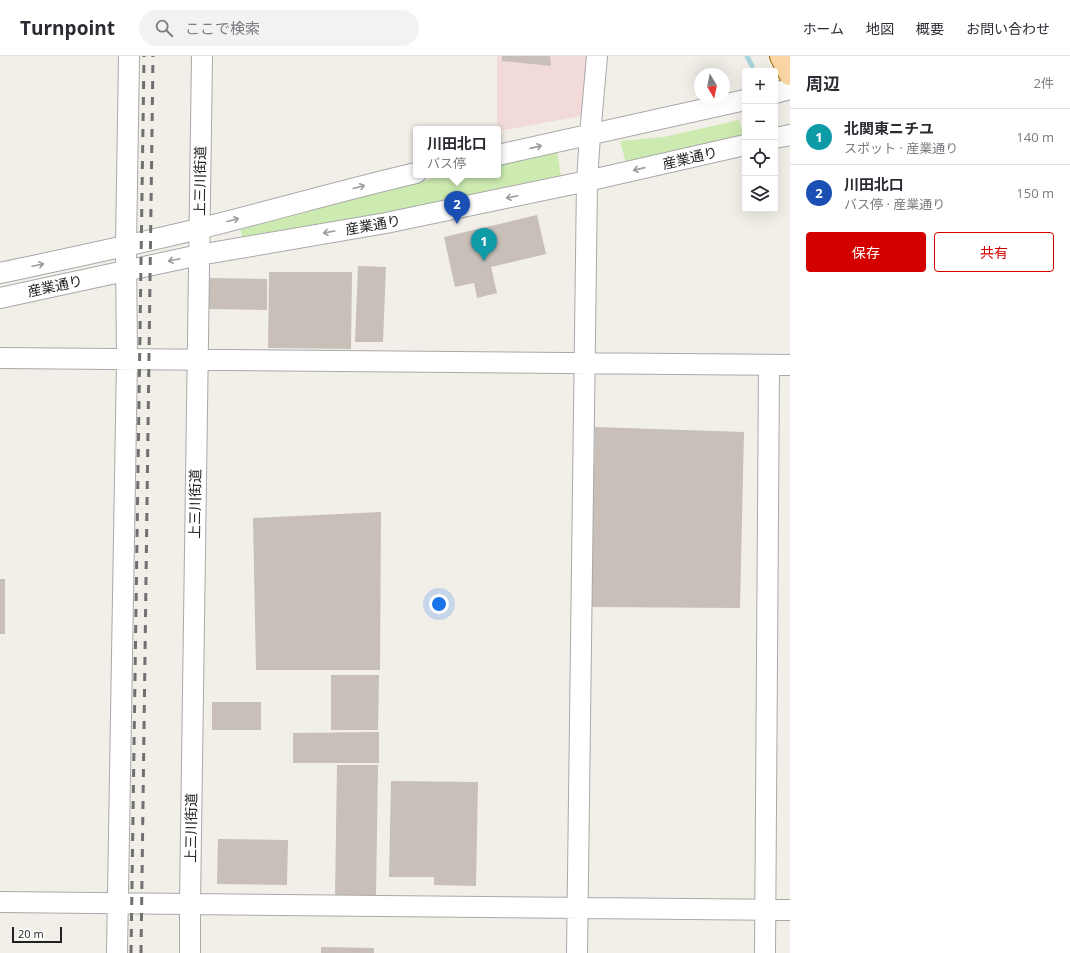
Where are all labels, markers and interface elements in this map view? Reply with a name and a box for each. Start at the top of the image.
search box [139,10,419,46]
text: Turnpoint [20,15,115,41]
icon: search [153,17,175,39]
text: ここで検索 [185,18,260,38]
text: ホーム [802,19,844,38]
text: 地図 [866,19,894,38]
text: 概要 [916,19,944,38]
text: お問い合わせ [966,19,1050,38]
north arrow [694,68,730,104]
map controls [742,68,778,212]
button: + [742,68,778,104]
text: 周辺 [806,72,840,95]
text: 2件 [1034,74,1054,92]
button: − [742,104,778,140]
text: 北関東ニチユ [844,118,934,138]
popup [413,126,501,178]
text: 1 [815,128,823,146]
text: 140 m [1016,128,1054,146]
text: 川田北口 [427,133,487,153]
text: スポット · 産業通り [844,139,958,157]
button: locate [742,140,778,176]
one-way arrow [529,142,542,150]
street label: 産業通り [660,142,719,173]
street label: 上三川街道 [189,146,210,216]
text: バス停 [427,154,466,172]
one-way arrow [633,166,646,174]
text: 川田北口 [844,174,904,194]
button: layers [742,176,778,212]
one-way arrow [352,182,365,190]
text: 2 [815,184,823,202]
text: 150 m [1016,184,1054,202]
pin: 2 [444,191,470,224]
one-way arrow [505,193,518,201]
text: バス停 · 産業通り [844,195,945,213]
street label: 産業通り [344,210,402,239]
one-way arrow [226,215,239,223]
pin: 1 [471,228,497,261]
one-way arrow [323,229,336,237]
button: 保存 [806,232,926,272]
button: 共有 [934,232,1054,272]
one-way arrow [167,257,180,265]
one-way arrow [31,261,44,269]
street label: 産業通り [26,270,84,301]
street label: 上三川街道 [184,469,205,539]
your location [429,594,449,614]
street label: 上三川街道 [180,793,201,863]
scale bar [12,925,62,944]
text: 20 m [18,926,44,941]

